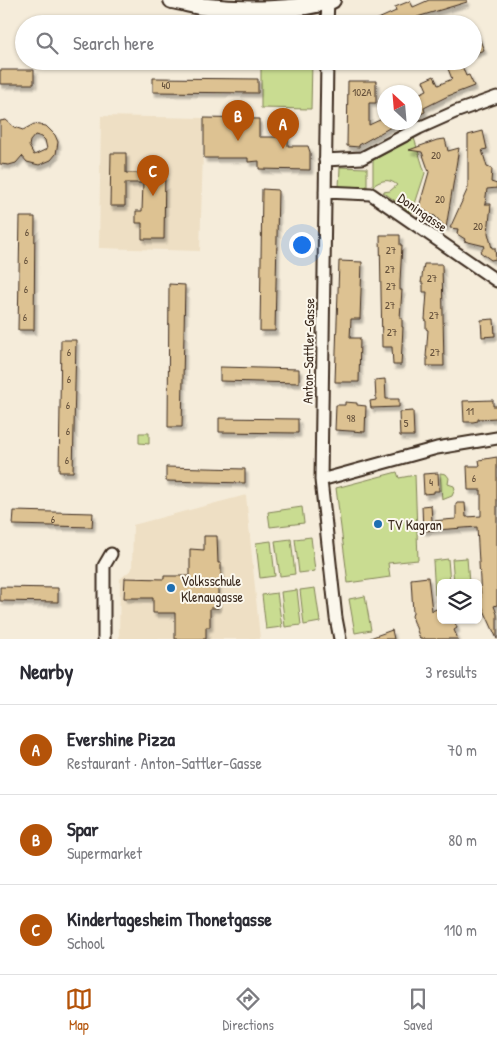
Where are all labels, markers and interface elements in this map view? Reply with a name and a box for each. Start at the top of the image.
search box [15,15,482,70]
icon: search [33,29,61,57]
text: Search here [73,30,154,56]
house number: 40 [161,78,171,92]
house number: 102A [352,85,372,99]
north arrow [377,85,422,130]
pin: B [222,100,254,141]
pin: A [267,108,299,149]
house number: 20 [431,148,441,162]
pin: C [137,155,169,196]
street label: Doningasse [394,188,452,237]
house number: 20 [435,192,445,206]
house number: 20 [473,219,483,233]
house number: 6 [25,225,30,239]
your location [289,232,315,258]
house number: 27 [386,243,396,257]
house number: 6 [24,253,29,267]
house number: 27 [385,262,395,276]
house number: 27 [427,271,437,285]
house number: 27 [386,279,396,293]
house number: 6 [24,282,29,296]
street label: Anton-Sattler-Gasse [298,297,318,404]
house number: 27 [385,298,395,312]
house number: 27 [429,308,439,322]
house number: 6 [23,310,28,324]
house number: 27 [387,325,397,339]
house number: 6 [67,345,72,359]
house number: 27 [430,345,440,359]
house number: 6 [67,372,72,386]
house number: 6 [66,398,71,412]
house number: 11 [466,404,474,418]
house number: 98 [347,411,356,425]
house number: 5 [404,416,409,430]
house number: 6 [66,424,71,438]
house number: 6 [65,453,70,467]
house number: 6 [472,471,477,485]
house number: 4 [429,475,433,489]
house number: 6 [51,512,56,526]
place label: TV Kagran [388,515,442,535]
marker: TV Kagran [372,518,384,530]
place label: Volksschule Klenaugasse [181,571,244,607]
map controls [437,579,482,624]
button: layers [437,579,482,624]
marker: Volksschule Klenaugasse [165,582,177,594]
text: Nearby [20,657,73,686]
text: 3 results [425,661,477,683]
text: Evershine Pizza [67,726,175,752]
text: A [32,739,40,761]
text: 70 m [447,739,477,761]
text: Restaurant · Anton-Sattler-Gasse [67,752,262,774]
text: Spar [67,816,99,842]
text: B [32,829,40,851]
text: 80 m [448,829,477,851]
text: Supermarket [67,842,142,864]
text: Kindertagesheim Thonetgasse [67,906,272,932]
text: C [32,919,40,941]
text: 110 m [444,919,477,941]
text: School [67,932,104,954]
tab: Map [65,985,93,1034]
tab: Directions [222,985,274,1034]
tab: Saved [404,985,432,1034]

